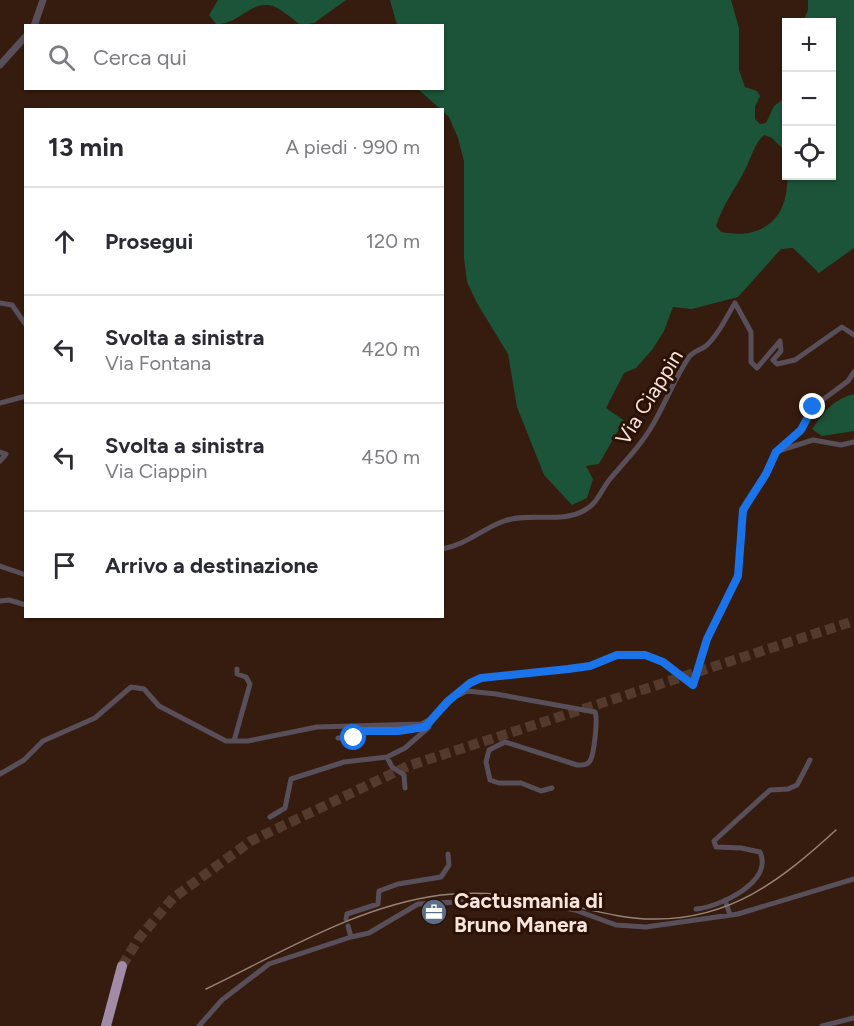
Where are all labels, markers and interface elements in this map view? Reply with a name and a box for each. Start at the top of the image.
map controls [782,18,836,180]
button: + [782,18,836,72]
search box [24,24,444,90]
icon: search [45,41,78,74]
text: Cerca qui [93,44,187,71]
button: − [782,72,836,126]
button: locate [782,126,836,180]
text: 13 min [48,131,124,163]
text: A piedi · 990 m [285,135,420,159]
icon: ahead [48,225,81,258]
text: Prosegui [105,228,193,255]
text: 120 m [366,229,420,253]
text: Svolta a sinistra [105,324,264,351]
icon: left [48,333,81,366]
text: 420 m [362,337,420,361]
street label: Via Ciappin [610,345,688,449]
text: Via Fontana [105,351,211,375]
route end [799,393,825,419]
text: Svolta a sinistra [105,432,264,459]
icon: left [48,441,81,474]
text: 450 m [361,445,420,469]
text: Via Ciappin [105,459,207,483]
icon: arrive [48,549,81,582]
text: Arrivo a destinazione [105,552,318,579]
route start [340,724,366,750]
place label: Cactusmania di Bruno Manera [454,888,603,937]
office icon: Cactusmania di Bruno Manera [419,897,449,927]

